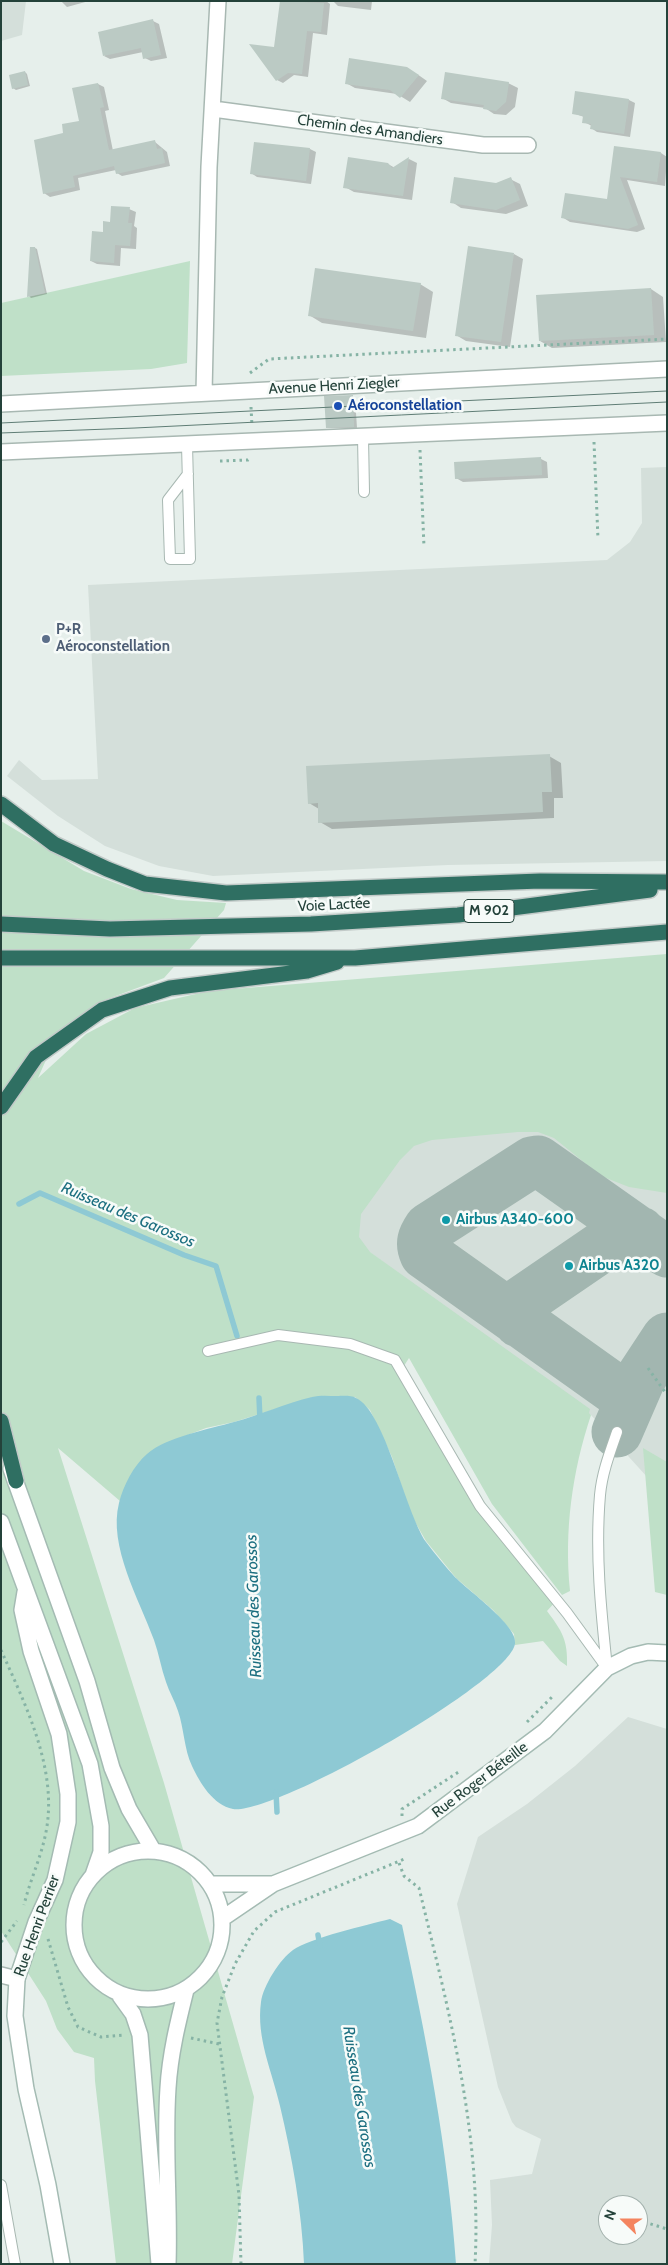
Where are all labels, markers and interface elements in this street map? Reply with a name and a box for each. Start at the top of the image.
street label: Chemin des Amandiers [296,111,444,149]
street label: Avenue Henri Ziegler [268,374,400,398]
place label: Aéroconstellation [348,397,462,415]
marker: Aéroconstellation [332,400,344,412]
place label: P+R Aéroconstellation [56,621,170,656]
marker: P+R Aéroconstellation [40,633,52,645]
street label: Voie Lactée [297,894,371,916]
road number: M 902 [464,899,514,922]
water label: Ruisseau des Garossos [58,1178,198,1252]
place label: Airbus A340-600 [456,1211,574,1229]
marker: Airbus A340-600 [440,1214,452,1226]
place label: Airbus A320 [579,1257,659,1275]
marker: Airbus A320 [563,1260,575,1272]
water label: Ruisseau des Garossos [242,1534,266,1678]
street label: Rue Roger Béteille [429,1738,531,1822]
street label: Rue Henri Perrier [10,1873,64,1979]
water label: Ruisseau des Garossos [338,2025,380,2169]
north arrow [598,2195,648,2245]
text: N [600,2207,620,2223]

